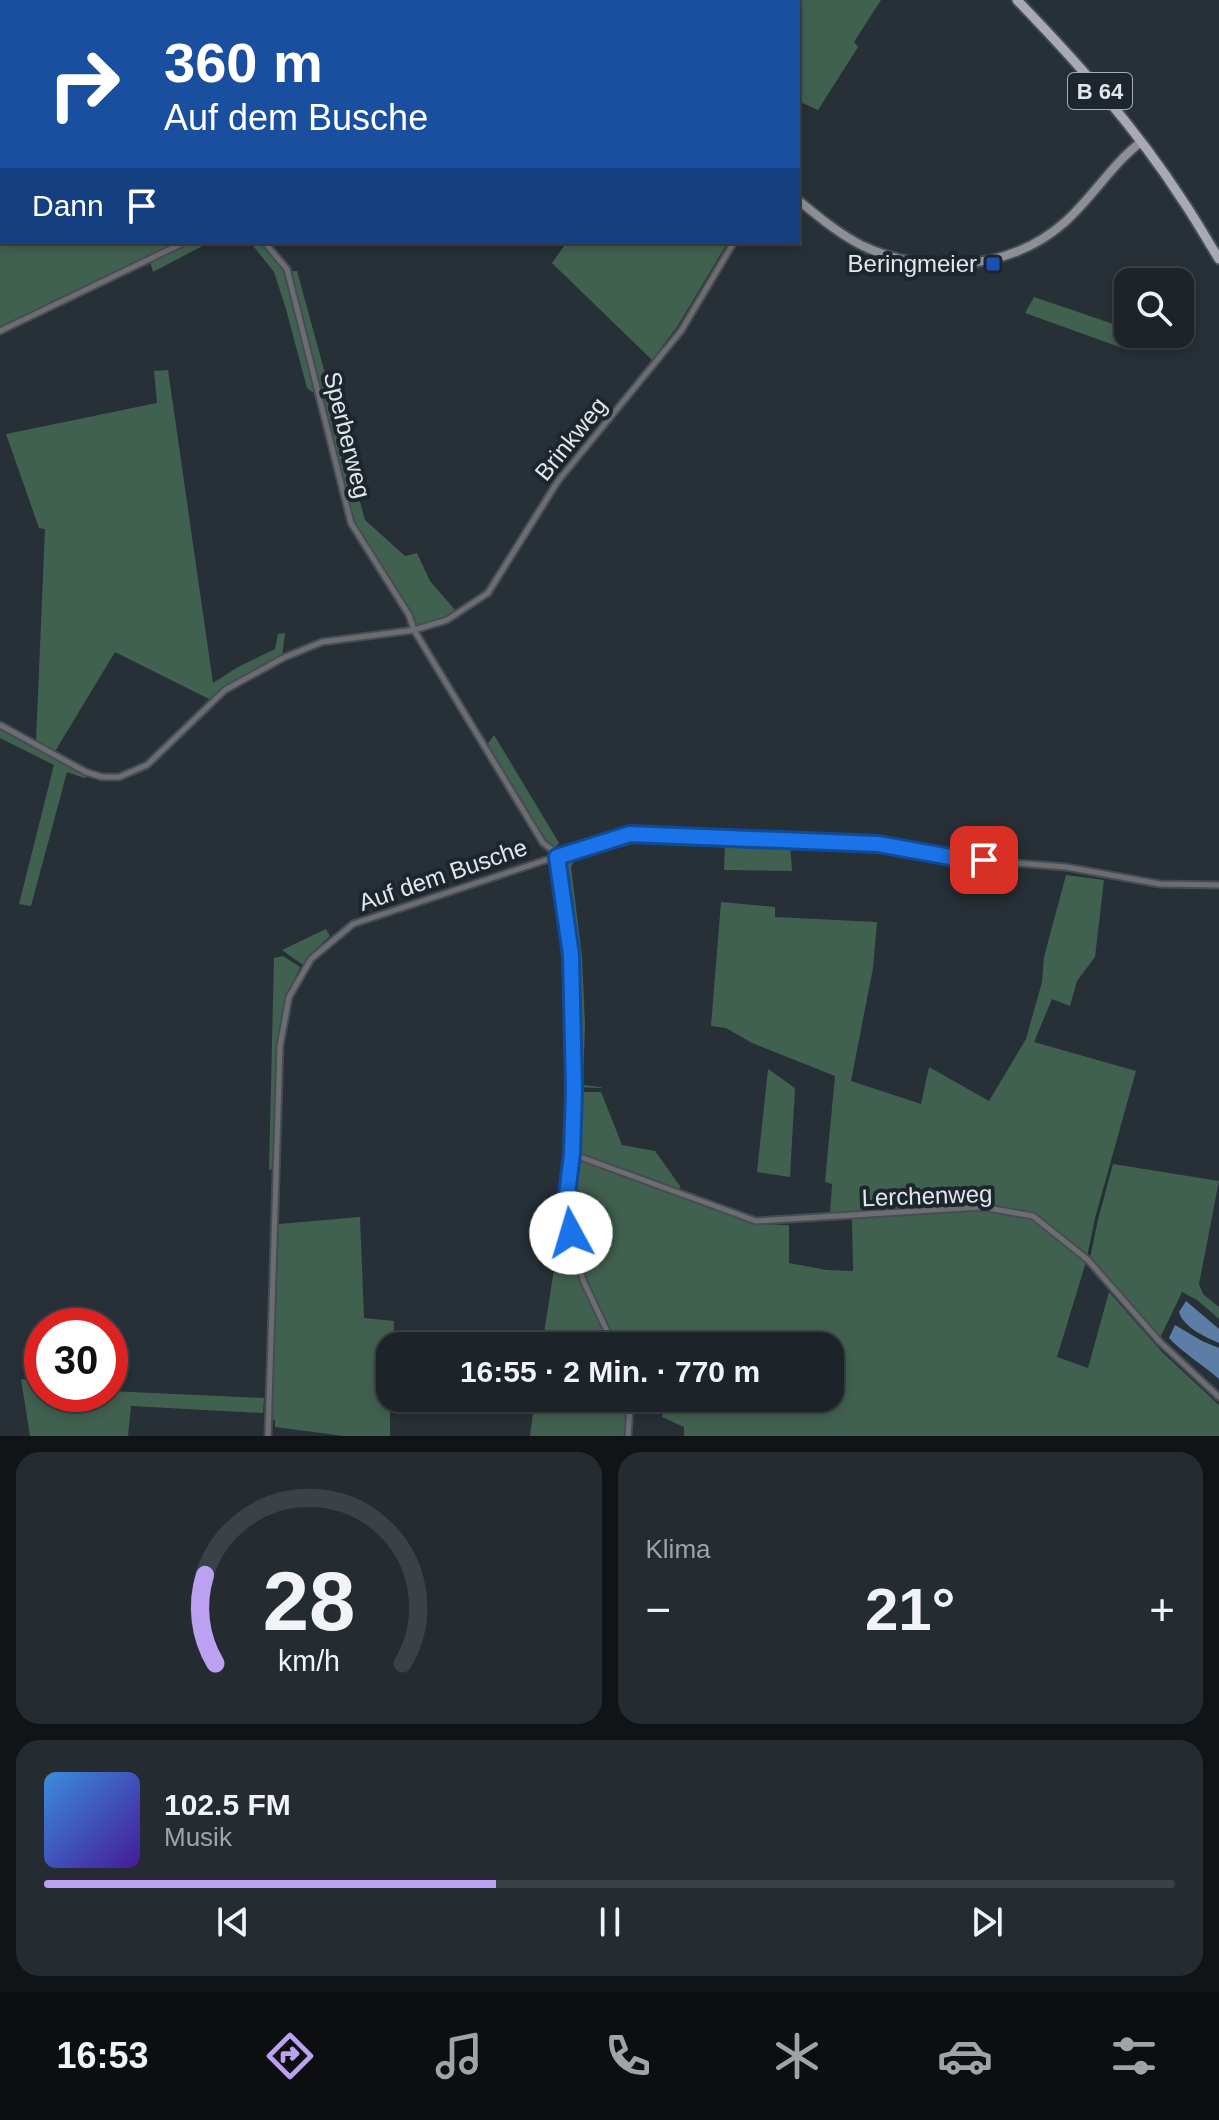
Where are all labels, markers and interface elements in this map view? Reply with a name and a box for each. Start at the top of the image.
text: 360 m [164,31,323,94]
icon: right [32,32,136,136]
road number: B 64 [1068,73,1132,109]
text: Auf dem Busche [164,97,428,138]
icon: arrive [120,184,164,228]
text: Dann [32,189,104,222]
place label: Beringmeier [848,250,977,277]
marker: Beringmeier [984,255,1002,273]
map controls [1114,268,1194,348]
button: search [1114,268,1194,348]
street label: Sperberweg [319,369,376,501]
street label: Brinkweg [529,392,612,486]
pin [950,826,1018,894]
street label: Auf dem Busche [355,833,530,916]
icon: arrive [962,838,1006,882]
street label: Lerchenweg [861,1180,993,1211]
position arrow [529,1191,613,1275]
speed limit sign: 30 [24,1308,128,1412]
text: 16:55 · 2 Min. · 770 m [460,1355,760,1388]
text: Klima [646,1534,711,1564]
text: 28 [262,1555,355,1648]
text: 21° [865,1576,956,1643]
text: − [646,1585,671,1634]
text: + [1149,1585,1175,1634]
text: km/h [278,1645,340,1677]
text: 102.5 FM [164,1788,291,1821]
text: Musik [164,1822,232,1852]
icon: previous [211,1900,255,1944]
icon: pause [588,1900,632,1944]
icon: next [965,1900,1009,1944]
icon: directions [262,2028,318,2084]
icon: music [431,2028,487,2084]
icon: phone [600,2028,656,2084]
icon: climate [769,2028,825,2084]
icon: car [937,2028,993,2084]
icon: filters [1106,2028,1162,2084]
text: 16:53 [56,2035,149,2076]

